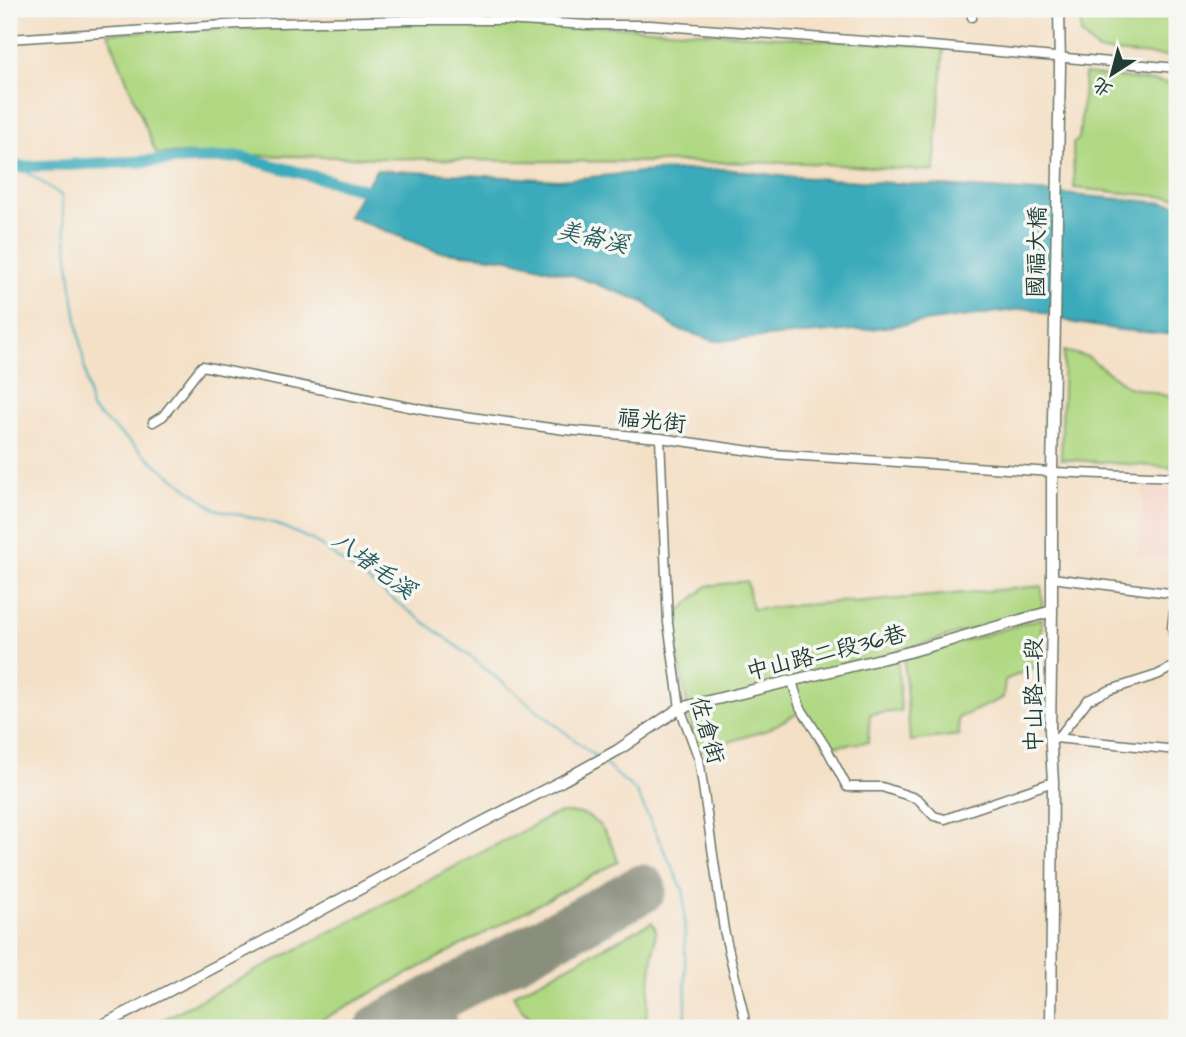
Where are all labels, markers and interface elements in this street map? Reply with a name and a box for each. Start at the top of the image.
north arrow [1078,38,1148,108]
text: 北 [1087,70,1119,103]
street label: 國福大橋 [1020,206,1054,298]
water label: 美崙溪 [554,213,634,263]
street label: 福光街 [616,401,688,441]
water label: 八堵毛溪 [325,524,424,609]
street label: 中山路二段36巷 [743,617,911,688]
street label: 中山路二段 [1018,638,1050,753]
street label: 佐倉街 [682,693,732,768]

